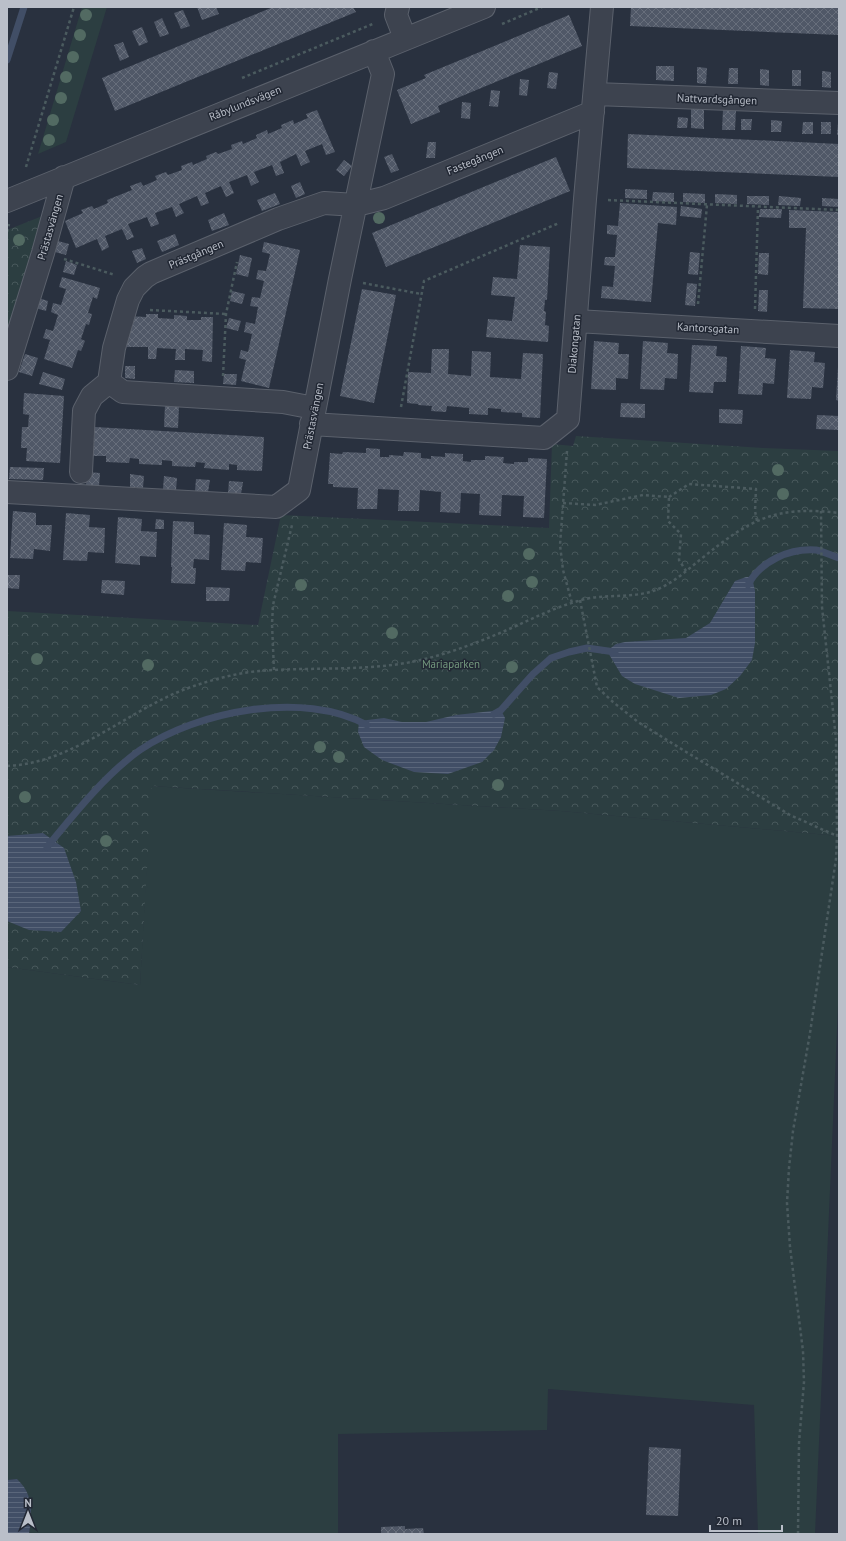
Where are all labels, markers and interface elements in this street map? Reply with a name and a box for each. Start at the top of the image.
street label: Råbylundsvägen [207,82,283,124]
street label: Nattvardsgången [677,91,757,107]
street label: Fastegången [445,142,505,178]
street label: Prästasvängen [34,193,66,261]
street label: Prästgången [167,236,225,272]
street label: Diakongatan [564,314,584,374]
street label: Kantorsgatan [677,319,739,337]
street label: Prästasvängen [300,381,326,451]
park label: Mariaparken [422,657,480,671]
north arrow [8,1493,48,1533]
text: N [24,1496,32,1510]
scale bar [710,1507,782,1533]
text: 20 m [716,1513,742,1528]

